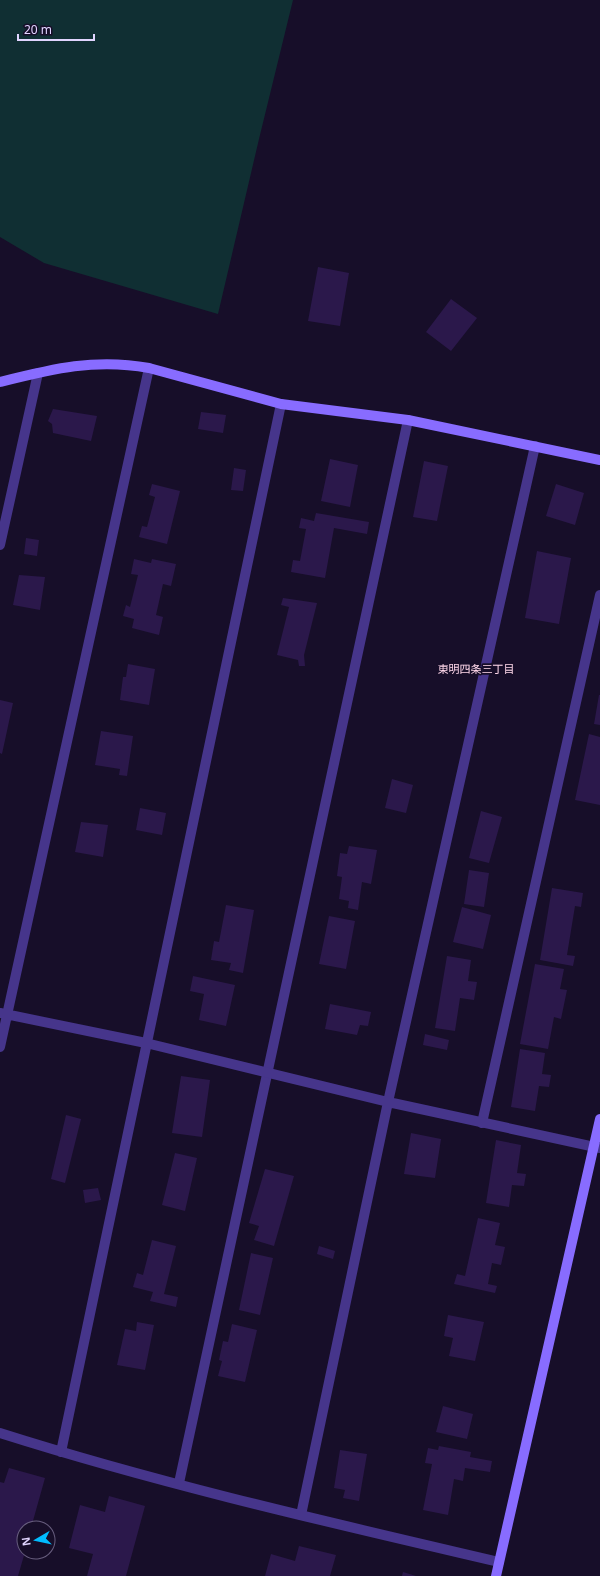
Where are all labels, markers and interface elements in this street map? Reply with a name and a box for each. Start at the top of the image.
scale bar [18,16,94,42]
text: 20 m [24,21,52,38]
district label: 東明四条三丁目 [438,661,515,676]
north arrow [16,1520,56,1560]
text: N [18,1536,34,1547]

